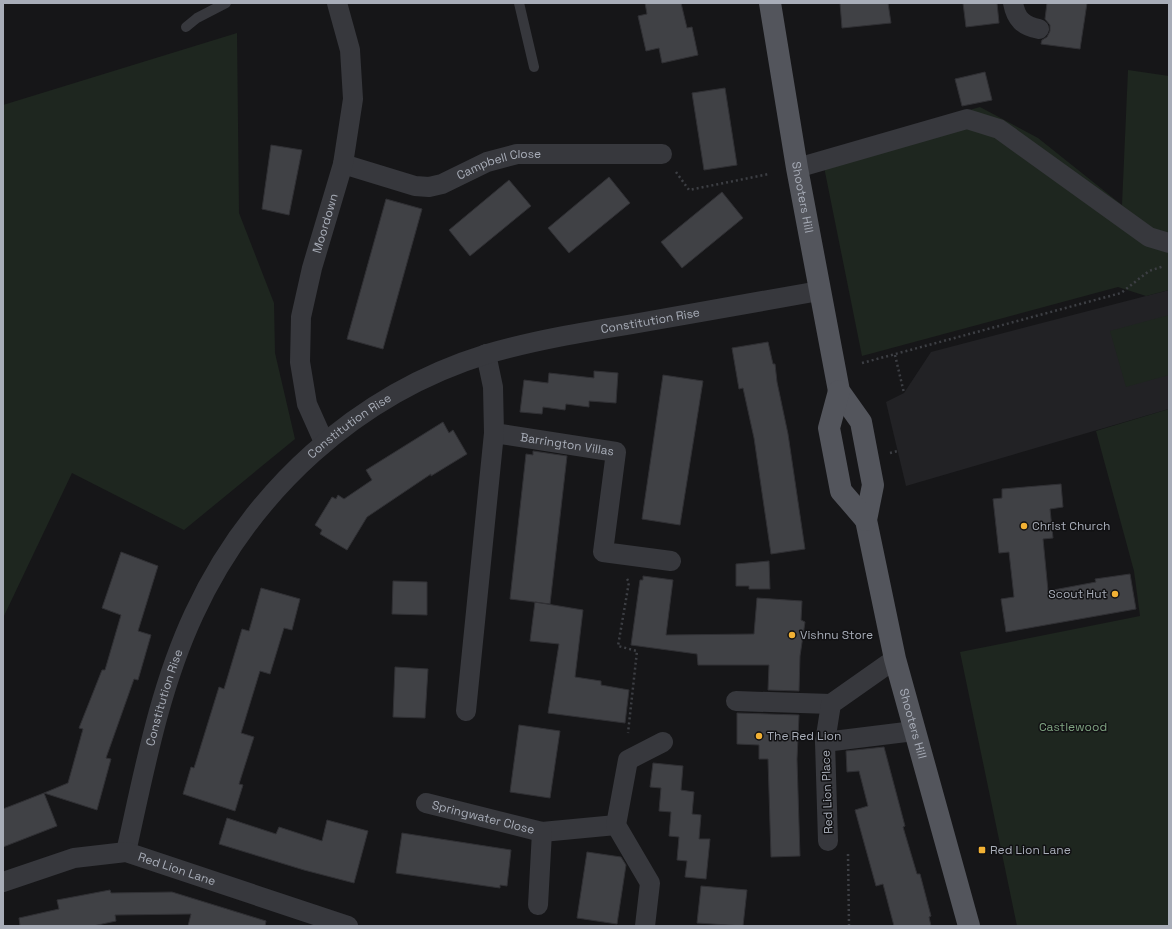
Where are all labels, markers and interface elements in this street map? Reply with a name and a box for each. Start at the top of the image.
street label: Campbell Close [454,146,541,184]
street label: Shooters Hill [788,160,817,234]
street label: Moordown [309,192,342,255]
street label: Constitution Rise [599,304,701,337]
street label: Constitution Rise [304,390,394,462]
street label: Barrington Villas [519,429,615,460]
place label: Christ Church [1032,518,1110,534]
marker: Christ Church [1019,521,1029,531]
place label: Scout Hut [1048,586,1107,602]
marker: Scout Hut [1110,589,1120,599]
place label: Vishnu Store [800,627,873,643]
marker: Vishnu Store [787,630,797,640]
street label: Constitution Rise [142,647,186,748]
street label: Shooters Hill [896,687,930,761]
park label: Castlewood [1039,719,1107,735]
place label: The Red Lion [767,728,841,744]
marker: The Red Lion [754,731,764,741]
street label: Red Lion Place [818,750,836,834]
street label: Springwater Close [430,797,536,838]
place label: Red Lion Lane [990,842,1071,858]
marker: Red Lion Lane [977,845,987,855]
street label: Red Lion Lane [136,849,218,889]

